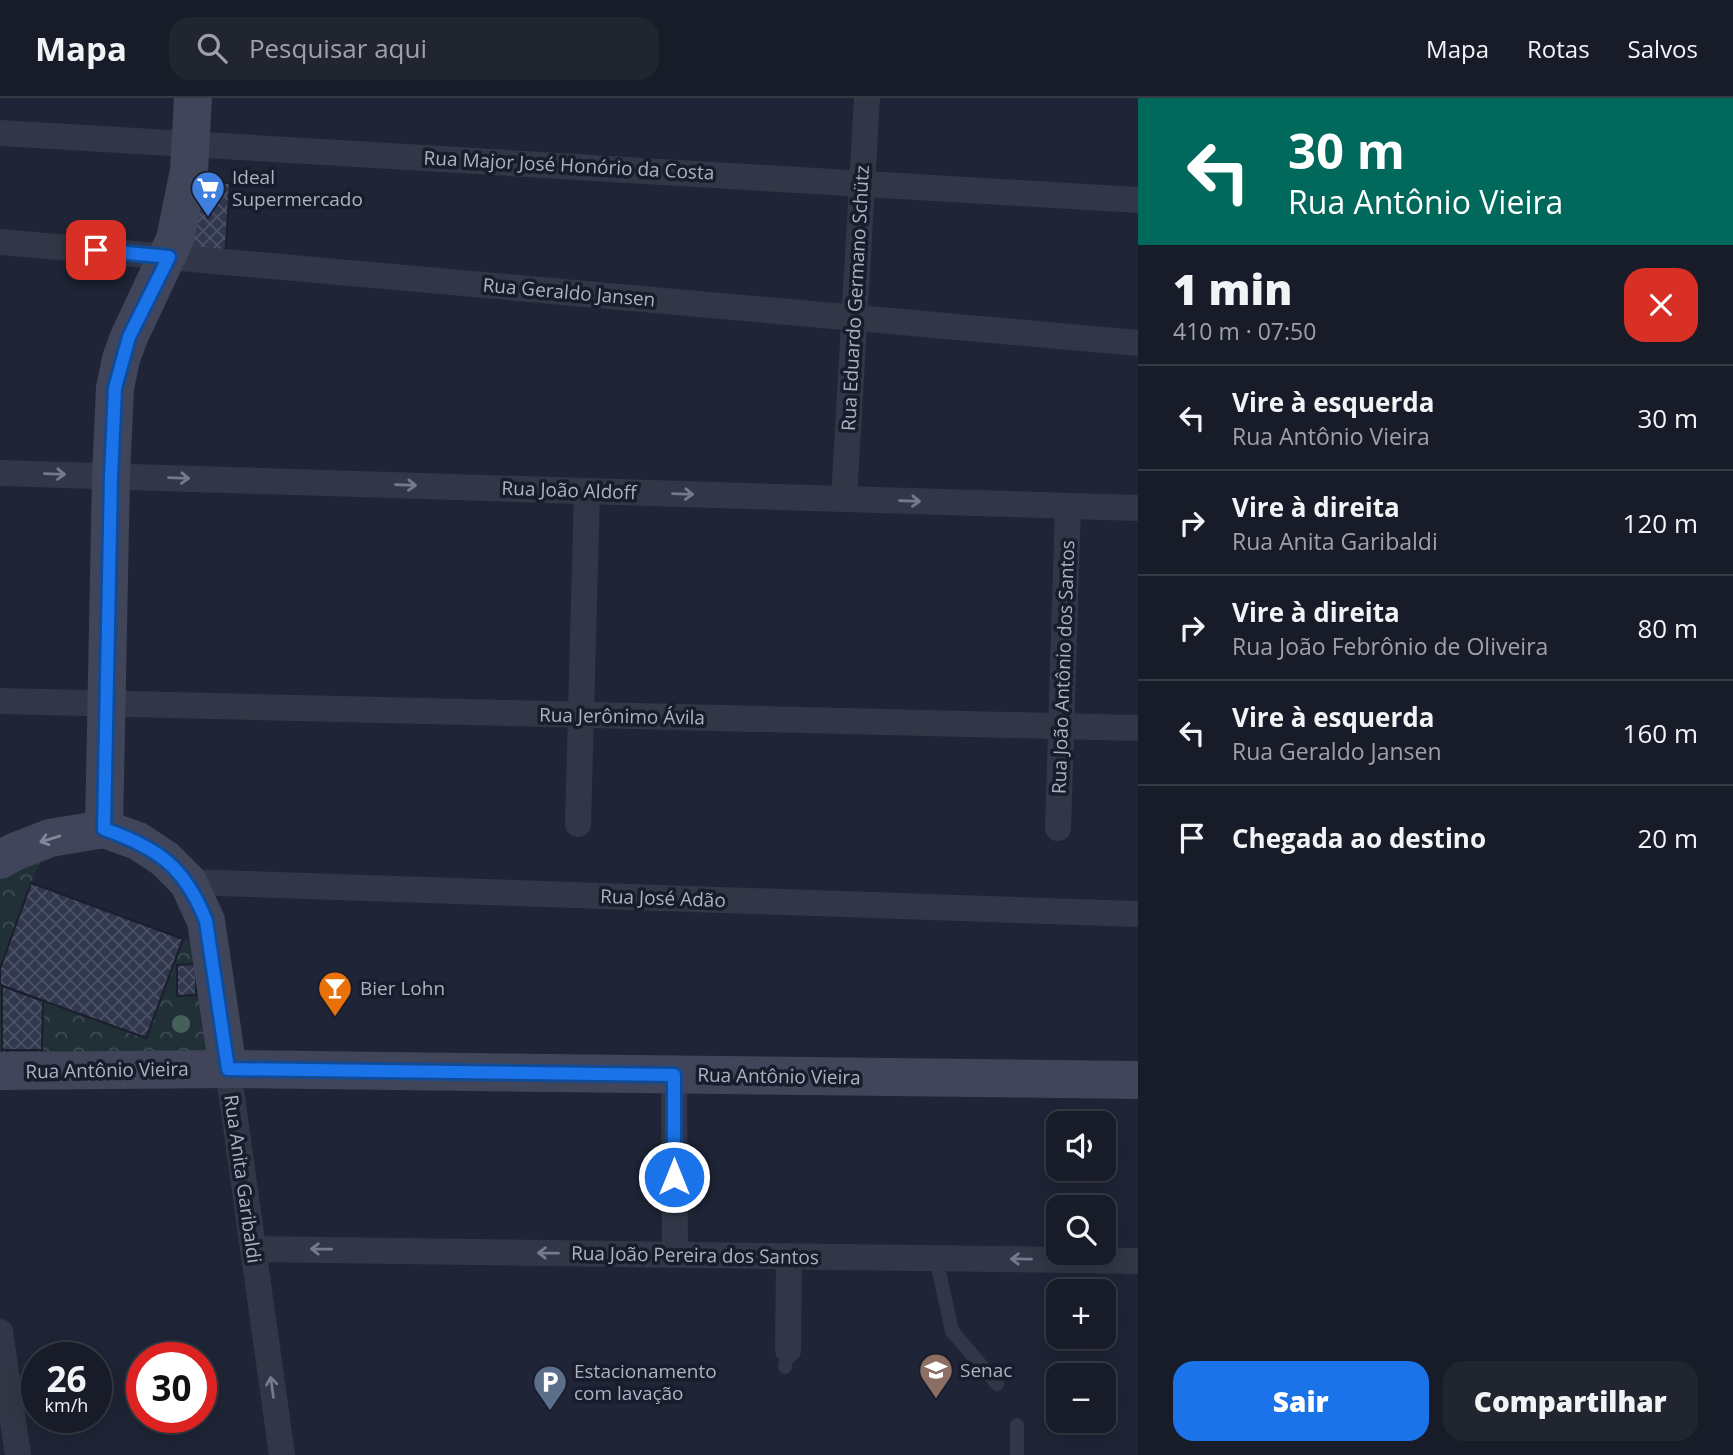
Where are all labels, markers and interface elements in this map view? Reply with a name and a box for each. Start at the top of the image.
search box [169,17,659,80]
text: Mapa [35,26,127,71]
icon: search [193,29,231,67]
text: Pesquisar aqui [249,30,427,66]
text: Mapa [1426,32,1489,65]
text: Rotas [1527,32,1590,65]
text: Salvos [1628,32,1698,65]
text: 30 m [1288,117,1405,183]
icon: left [1173,126,1264,217]
street label: Rua Major José Honório da Costa [423,144,715,186]
place label: Ideal Supermercado [232,164,363,212]
street label: Rua Eduardo Germano Schütz [835,164,875,431]
supermarket icon: Ideal Supermercado [189,169,227,218]
text: Rua Antônio Vieira [1288,180,1563,223]
pin [66,220,126,280]
icon: arrive [77,231,115,269]
text: 1 min [1173,260,1292,317]
button: close [1624,268,1698,342]
street label: Rua Geraldo Jansen [482,272,656,312]
text: 410 m · 07:50 [1173,315,1316,347]
text: Vire à esquerda [1232,384,1434,420]
icon: left [1173,399,1211,437]
text: 30 m [1637,400,1698,436]
text: Rua Antônio Vieira [1232,420,1430,452]
one-way arrow [44,468,67,481]
one-way arrow [167,471,190,485]
street label: Rua João Aldoff [501,475,638,505]
one-way arrow [394,479,417,492]
one-way arrow [671,487,694,500]
text: Vire à direita [1232,489,1400,525]
one-way arrow [898,494,921,507]
icon: right [1173,504,1211,542]
text: 120 m [1623,505,1698,541]
text: Rua Anita Garibaldi [1232,525,1438,557]
street label: Rua João Antônio dos Santos [1046,540,1080,794]
text: Vire à direita [1232,594,1400,630]
icon: right [1173,609,1211,647]
text: 80 m [1637,610,1698,646]
text: Rua João Febrônio de Oliveira [1232,630,1548,662]
text: Vire à esquerda [1232,699,1434,735]
street label: Rua Jerônimo Ávila [539,702,705,730]
icon: left [1173,714,1211,752]
text: 160 m [1623,715,1698,751]
text: Rua Geraldo Jansen [1232,735,1442,767]
icon: arrive [1173,819,1211,857]
text: Chegada ao destino [1232,820,1486,856]
text: 20 m [1637,820,1698,856]
one-way arrow [40,833,62,846]
street label: Rua José Adão [600,883,726,913]
bar icon: Bier Lohn [316,969,354,1018]
place label: Bier Lohn [360,975,445,1001]
street label: Rua Antônio Vieira [25,1056,189,1084]
street label: Rua Antônio Vieira [697,1062,861,1090]
street label: Rua Anita Garibaldi [218,1093,268,1265]
map controls [1046,1111,1116,1433]
button: sound [1046,1111,1116,1181]
position arrow [637,1140,711,1214]
button: search [1046,1195,1116,1265]
street label: Rua João Pereira dos Santos [571,1240,819,1270]
one-way arrow [310,1242,333,1256]
one-way arrow [537,1246,560,1259]
one-way arrow [1010,1252,1033,1266]
button: + [1046,1279,1116,1349]
speed limit sign: 30 [126,1342,217,1433]
school or university icon: Senac [917,1351,955,1400]
text: 26 [46,1355,87,1402]
place label: Senac [960,1357,1012,1383]
place label: Estacionamento com lavação [574,1358,717,1406]
button: Sair [1173,1361,1429,1441]
button: Compartilhar [1443,1361,1698,1441]
parking icon: Estacionamento com lavação [531,1363,569,1412]
button: − [1046,1363,1116,1433]
one-way arrow [265,1377,278,1399]
text: km/h [45,1393,88,1417]

